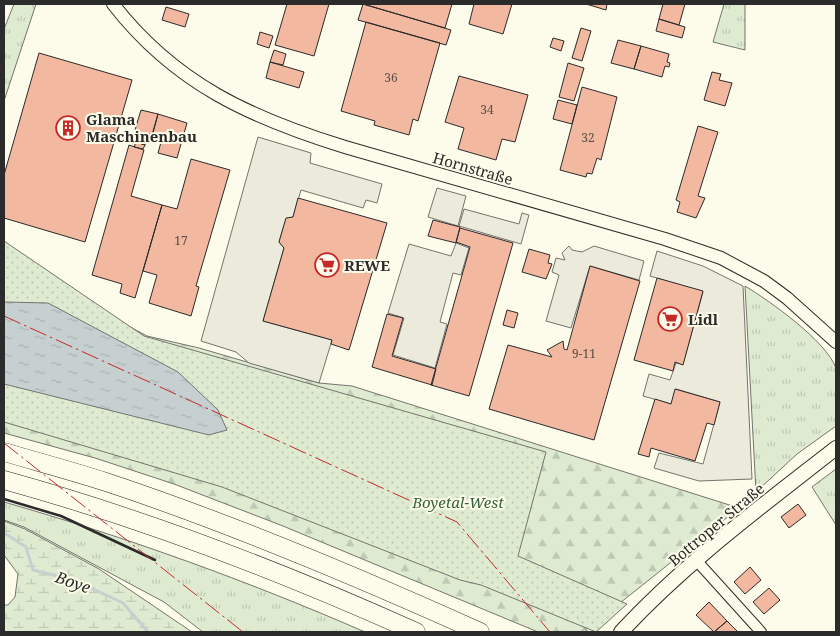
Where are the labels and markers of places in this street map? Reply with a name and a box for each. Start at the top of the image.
place label: Glama Maschinenbau [86,109,197,146]
building icon: Glama Maschinenbau [55,115,81,141]
supermarket icon: REWE [314,252,340,278]
place label: REWE [344,255,390,275]
supermarket icon: Lidl [657,306,683,332]
place label: Lidl [688,309,719,329]

